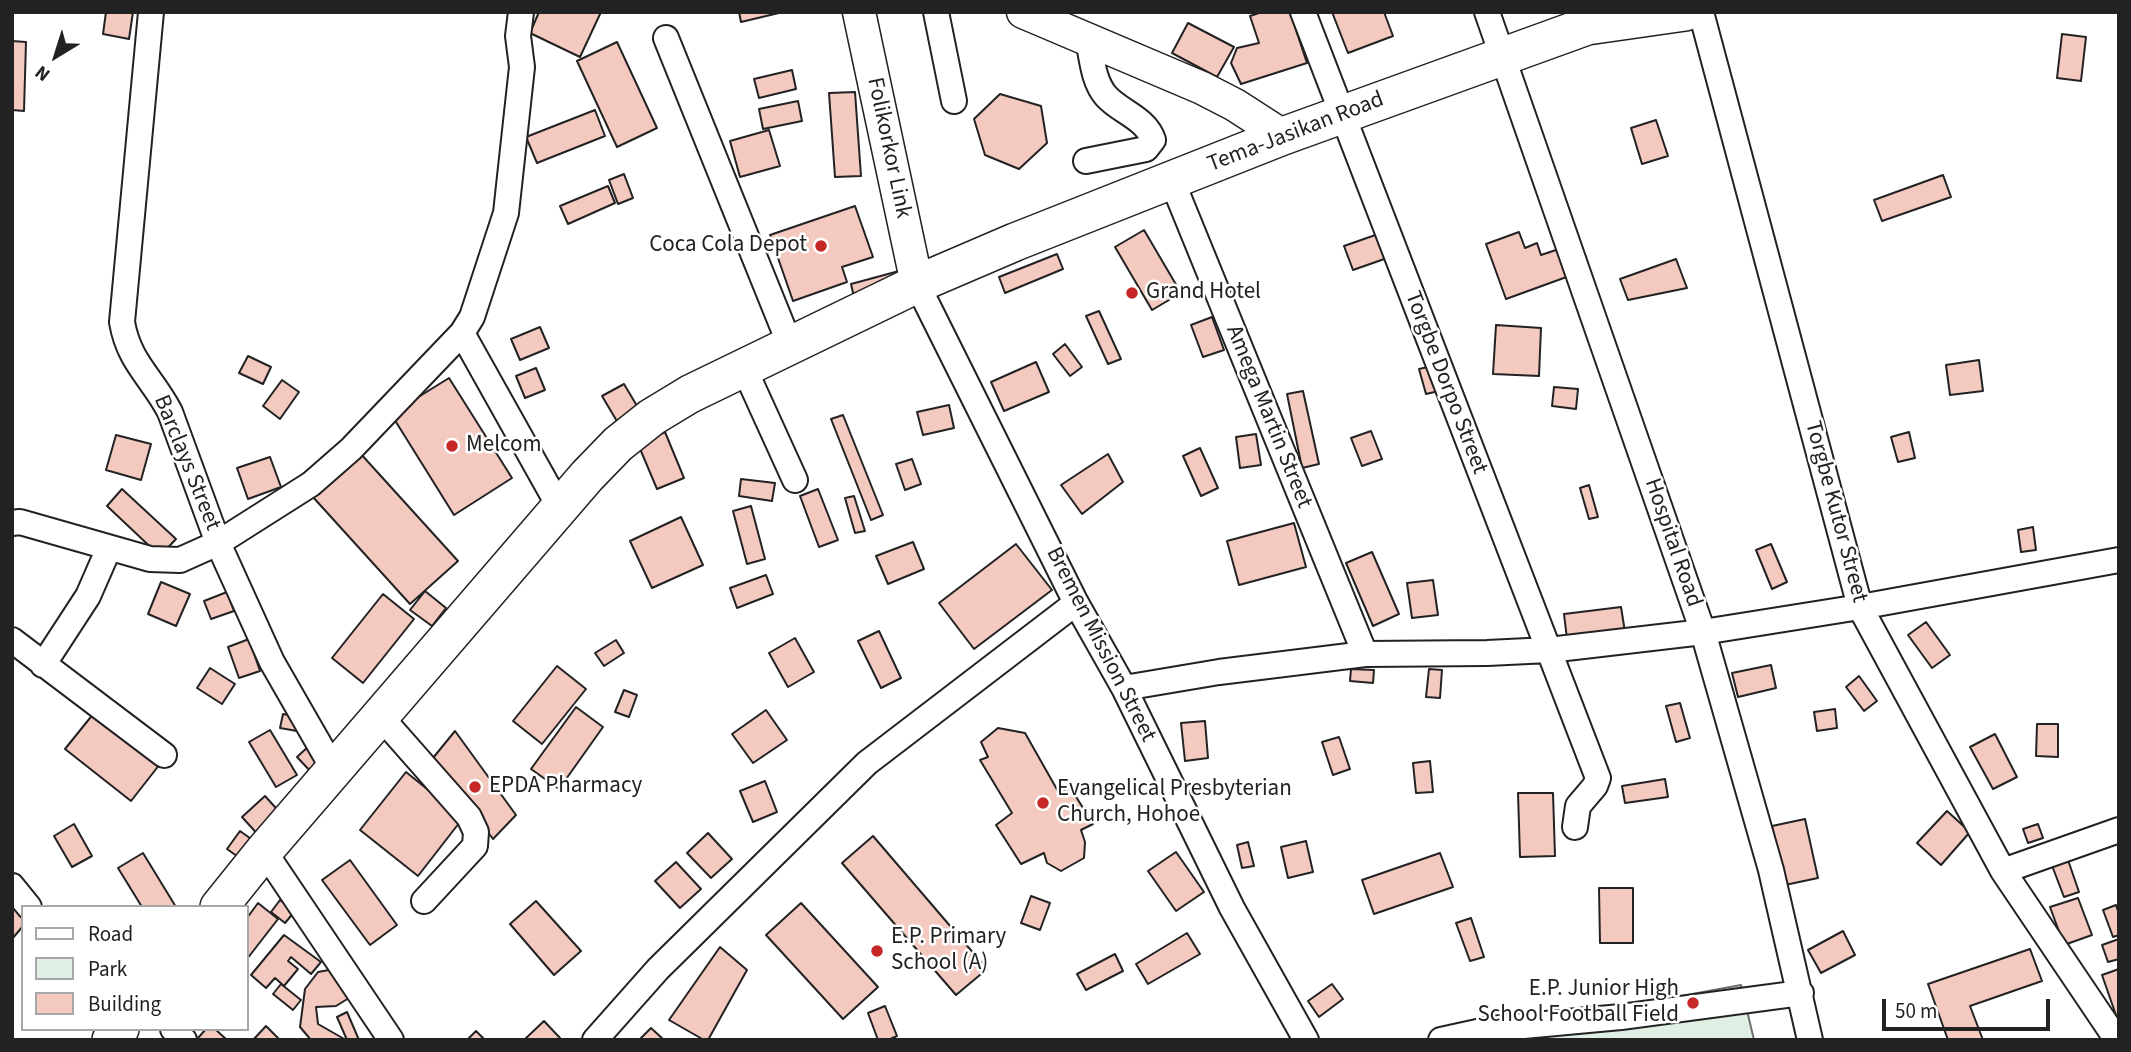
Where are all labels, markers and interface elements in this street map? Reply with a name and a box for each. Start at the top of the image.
north arrow [21,21,91,91]
text: N [29,58,56,87]
street label: Folikorkor Link [860,75,916,221]
street label: Tema-Jasikan Road [1204,87,1388,179]
place label: Coca Cola Depot [649,232,807,260]
marker: Coca Cola Depot [813,238,829,254]
place label: Grand Hotel [1146,279,1261,307]
marker: Grand Hotel [1124,285,1140,301]
street label: Torgbe Dorpo Street [1397,288,1493,478]
street label: Amega Martin Street [1219,322,1317,512]
street label: Barclays Street [146,391,226,535]
street label: Torgbe Kutor Street [1797,418,1873,606]
place label: Melcom [466,432,542,460]
marker: Melcom [444,438,460,454]
street label: Hospital Road [1637,475,1707,611]
street label: Bremen Mission Street [1039,543,1161,747]
place label: EPDA Pharmacy [489,773,642,801]
place label: Evangelical Presbyterian Church, Hohoe [1057,776,1292,830]
marker: EPDA Pharmacy [467,779,483,795]
marker: Evangelical Presbyterian Church, Hohoe [1035,795,1051,811]
legend [21,905,248,1031]
text: Road [88,919,133,949]
place label: E.P. Primary School (A) [891,924,1006,978]
marker: E.P. Primary School (A) [869,943,885,959]
text: Park [88,954,127,984]
place label: E.P. Junior High School Football Field [1478,976,1679,1030]
scale bar [1886,986,2054,1030]
text: Building [88,989,161,1019]
marker: E.P. Junior High School Football Field [1685,995,1701,1011]
text: 50 m [1895,996,1937,1026]

